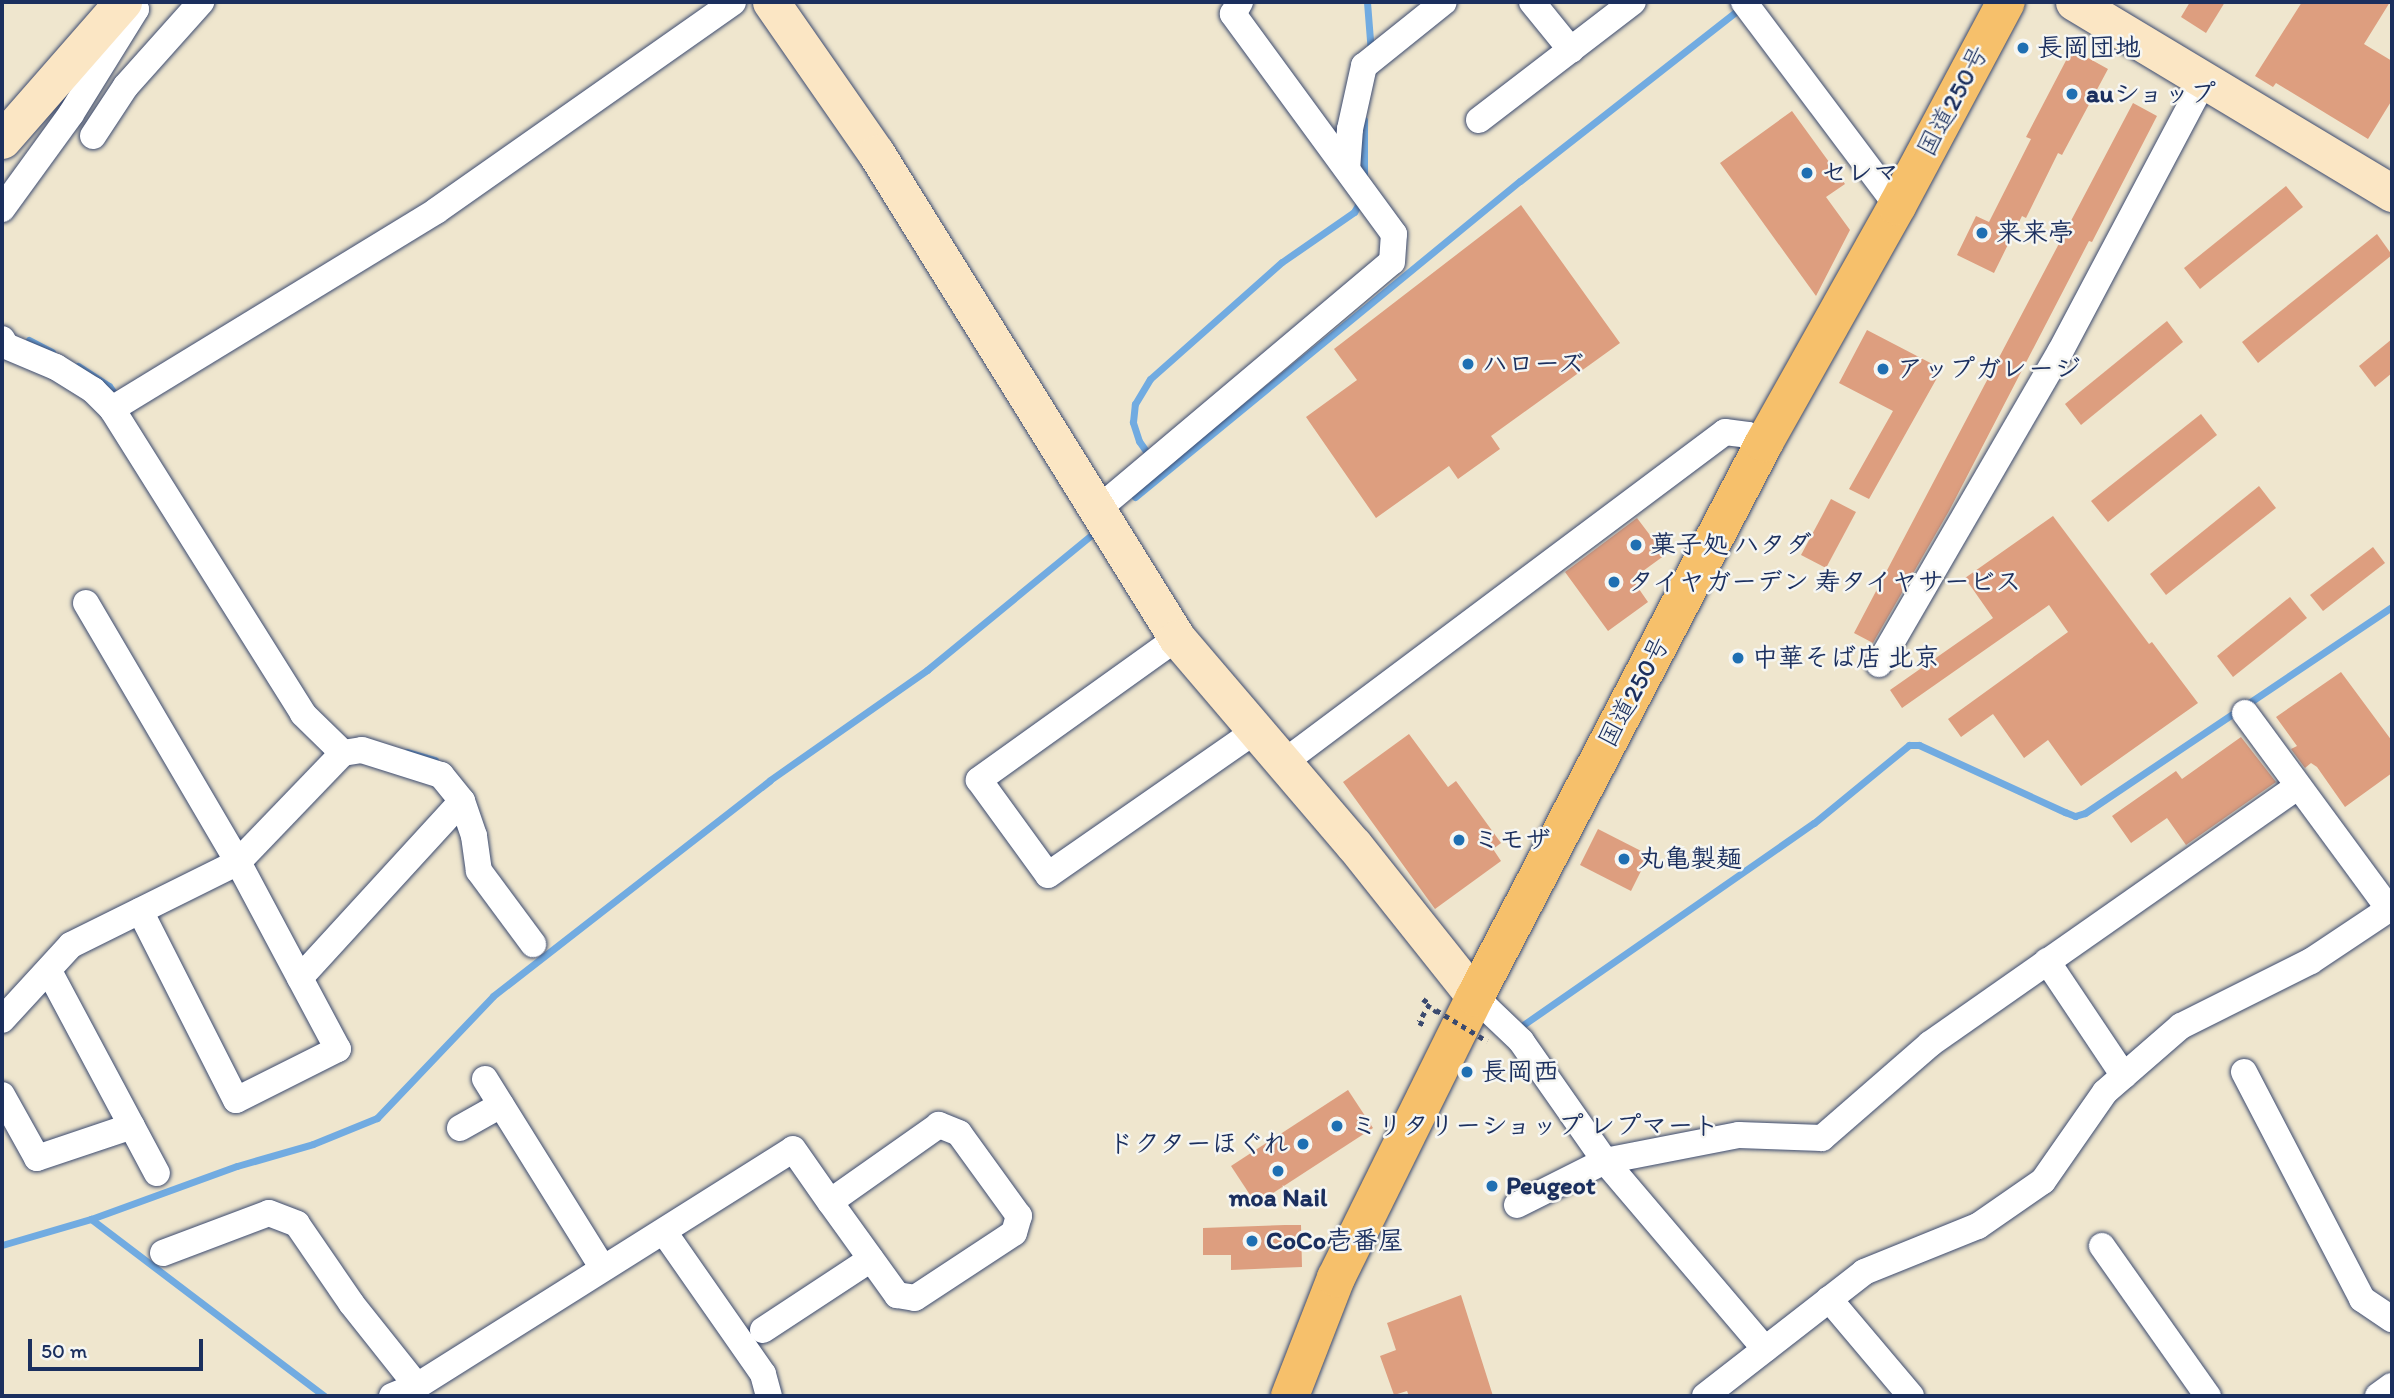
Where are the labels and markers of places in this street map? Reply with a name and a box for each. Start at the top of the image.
place label: 長岡団地 [2037,32,2141,64]
marker: 長岡団地 [2015,40,2031,56]
place label: auショップ [2086,78,2218,110]
marker: auショップ [2064,86,2080,102]
place label: セレマ [1821,157,1899,189]
marker: セレマ [1799,165,1815,181]
place label: 来来亭 [1996,217,2074,249]
marker: 来来亭 [1974,225,1990,241]
place label: ハローズ [1482,348,1586,380]
place label: アップガレージ [1897,353,2080,385]
marker: ハローズ [1460,356,1476,372]
marker: アップガレージ [1875,361,1891,377]
place label: 菓子処 ハタダ [1650,529,1812,561]
marker: 菓子処 ハタダ [1628,537,1644,553]
place label: タイヤガーデン 寿タイヤサービス [1628,566,2024,598]
marker: タイヤガーデン 寿タイヤサービス [1606,574,1622,590]
place label: 中華そば店 北京 [1752,642,1940,674]
marker: 中華そば店 北京 [1730,650,1746,666]
place label: ミモザ [1473,824,1551,856]
marker: ミモザ [1451,832,1467,848]
place label: 丸亀製麺 [1638,843,1742,875]
marker: 丸亀製麺 [1616,851,1632,867]
place label: 長岡西 [1481,1056,1559,1088]
marker: 長岡西 [1459,1064,1475,1080]
place label: ミリタリーショップ レプマート [1351,1110,1721,1142]
marker: ミリタリーショップ レプマート [1329,1118,1345,1134]
place label: ドクターほぐれ [1107,1128,1289,1160]
marker: ドクターほぐれ [1295,1136,1311,1152]
marker: moa Nail [1270,1163,1286,1179]
place label: Peugeot [1506,1170,1596,1202]
marker: Peugeot [1484,1178,1500,1194]
place label: moa Nail [1229,1182,1327,1214]
place label: CoCo壱番屋 [1266,1225,1404,1257]
marker: CoCo壱番屋 [1244,1233,1260,1249]

